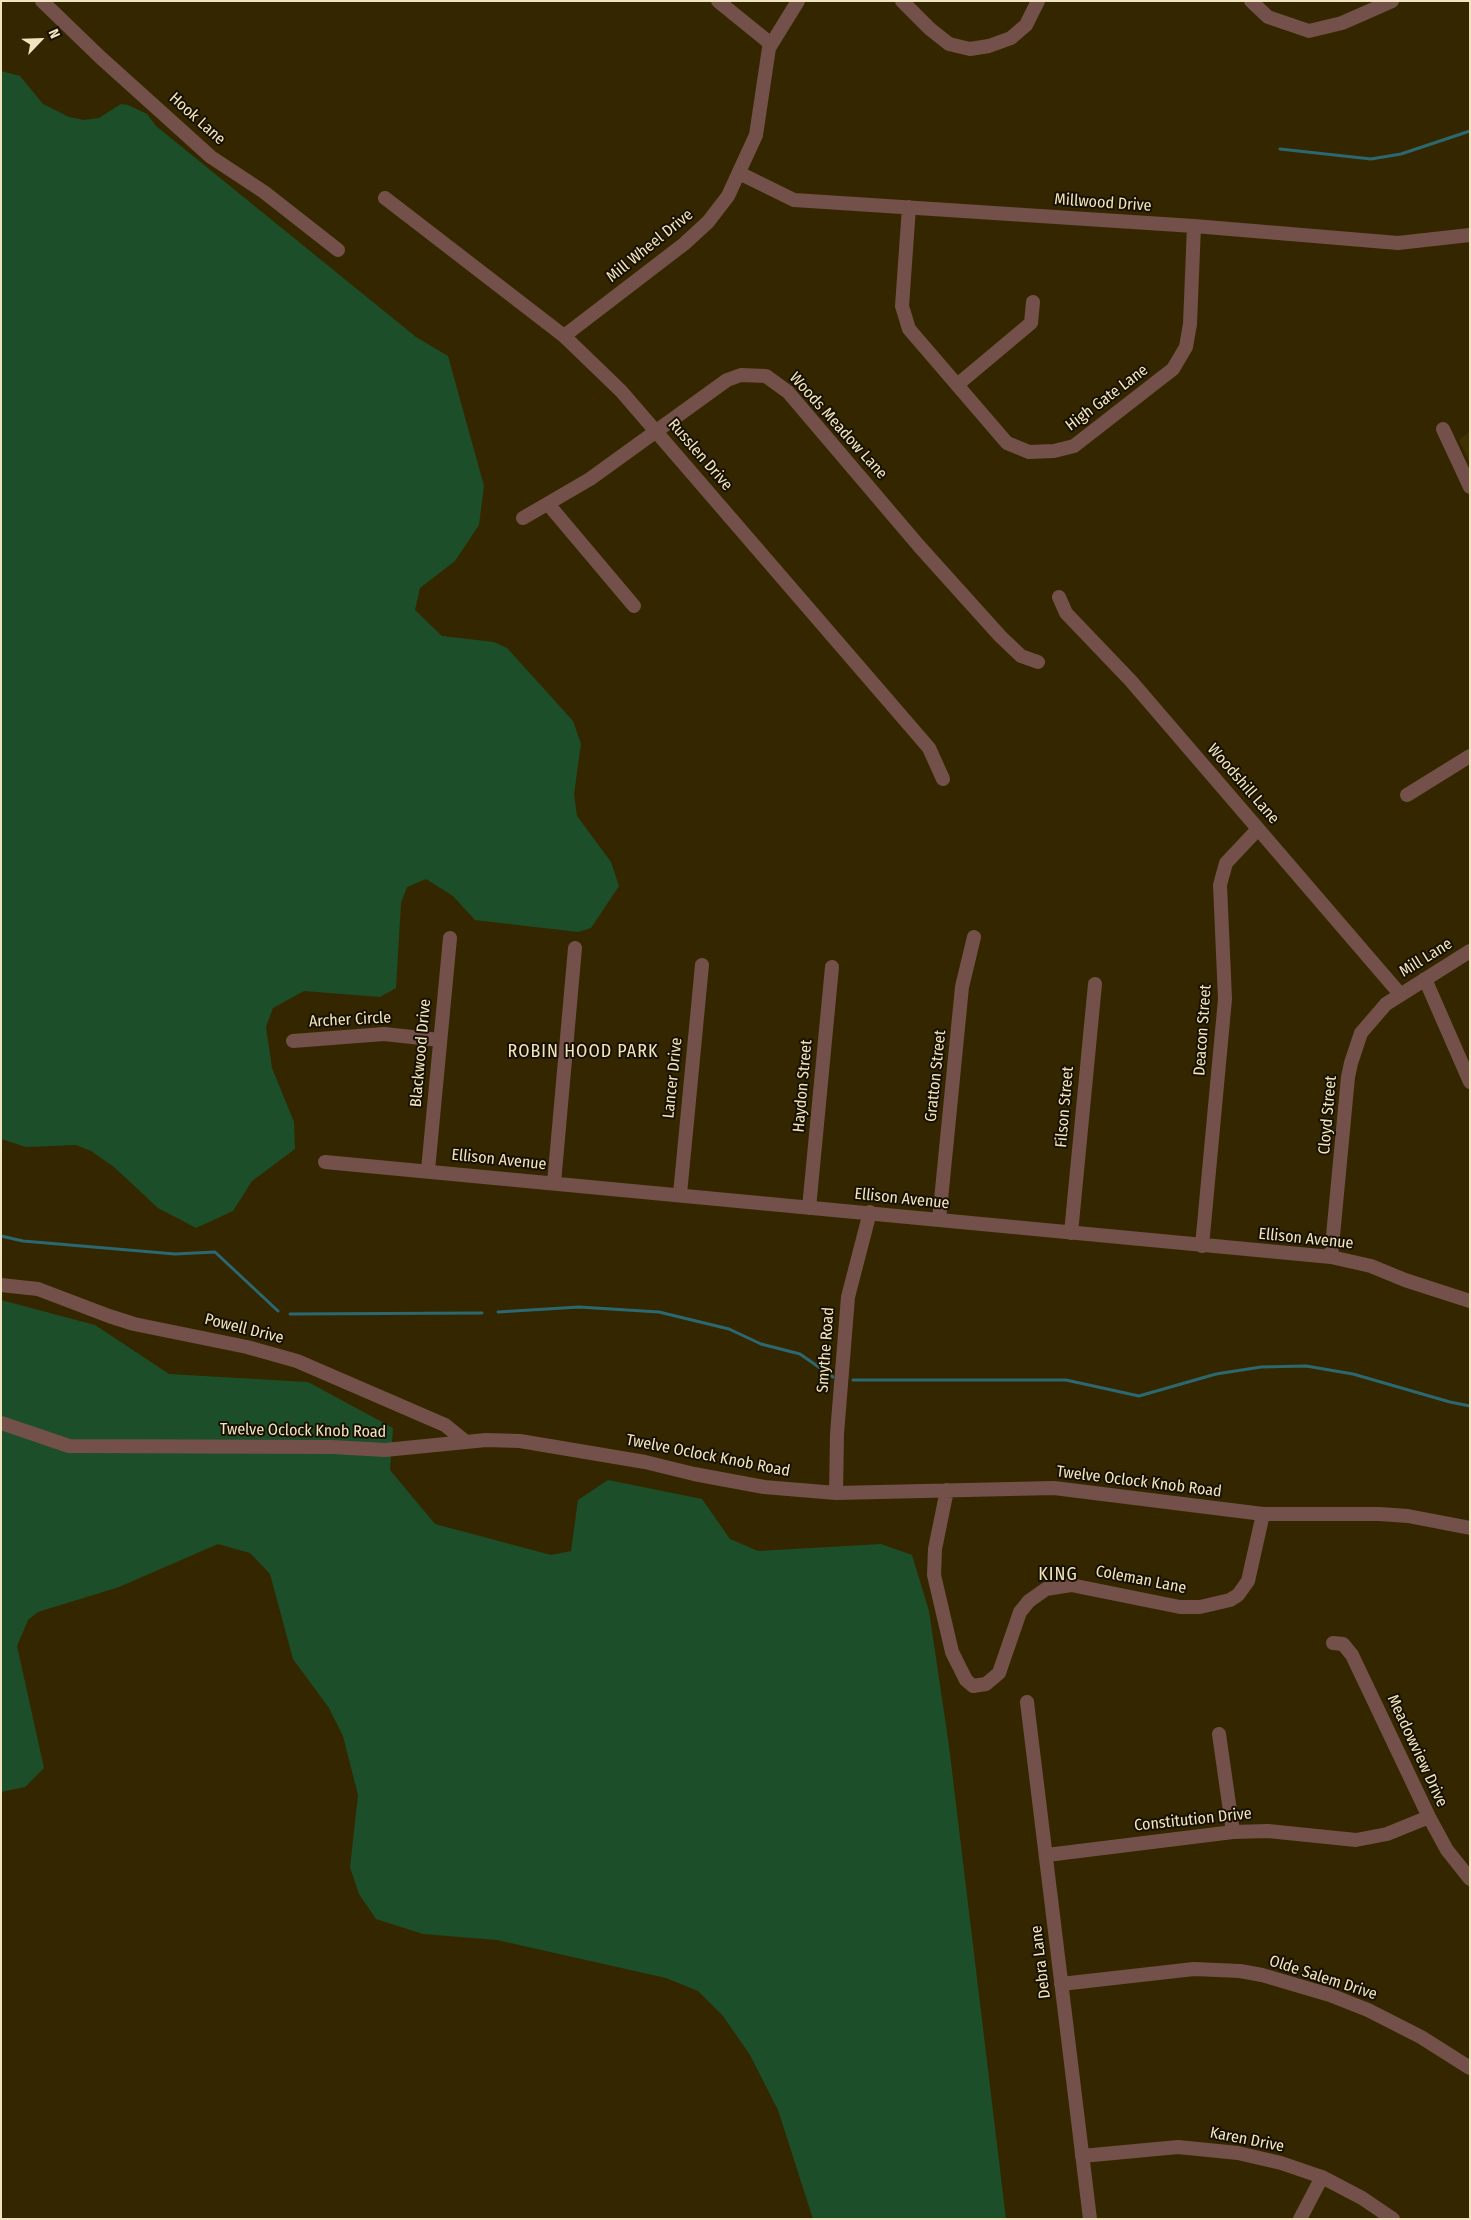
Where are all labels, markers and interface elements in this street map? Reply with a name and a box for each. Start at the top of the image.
north arrow [15,15,65,65]
text: N [45,26,64,41]
street label: Hook Lane [165,89,229,149]
street label: Millwood Drive [1054,190,1152,216]
street label: Mill Wheel Drive [603,205,697,287]
street label: High Gate Lane [1062,361,1152,435]
street label: Woods Meadow Lane [785,369,891,483]
street label: Russlen Drive [664,415,736,495]
street label: Woodshill Lane [1203,740,1283,828]
street label: Mill Lane [1396,934,1456,982]
street label: Deacon Street [1190,984,1216,1076]
street label: Blackwood Drive [407,998,435,1108]
street label: Archer Circle [308,1008,392,1032]
street label: Gratton Street [922,1029,950,1123]
street label: Lancer Drive [659,1037,687,1119]
street label: Haydon Street [789,1039,817,1133]
district label: ROBIN HOOD PARK [506,1041,660,1063]
street label: Filson Street [1052,1066,1078,1148]
street label: Cloyd Street [1315,1075,1341,1155]
street label: Ellison Avenue [451,1145,547,1175]
street label: Ellison Avenue [854,1184,950,1214]
street label: Ellison Avenue [1258,1224,1354,1254]
street label: Smythe Road [813,1307,839,1393]
street label: Powell Drive [202,1310,286,1348]
street label: Twelve Oclock Knob Road [220,1420,386,1442]
street label: Twelve Oclock Knob Road [625,1431,791,1481]
street label: Twelve Oclock Knob Road [1055,1462,1223,1502]
street label: Coleman Lane [1094,1562,1188,1598]
district label: KING [1038,1564,1078,1586]
street label: Meadowview Drive [1383,1692,1451,1810]
street label: Constitution Drive [1133,1804,1253,1836]
street label: Debra Lane [1027,1924,1055,2000]
street label: Olde Salem Drive [1267,1952,1379,2004]
street label: Karen Drive [1208,2123,1286,2157]

